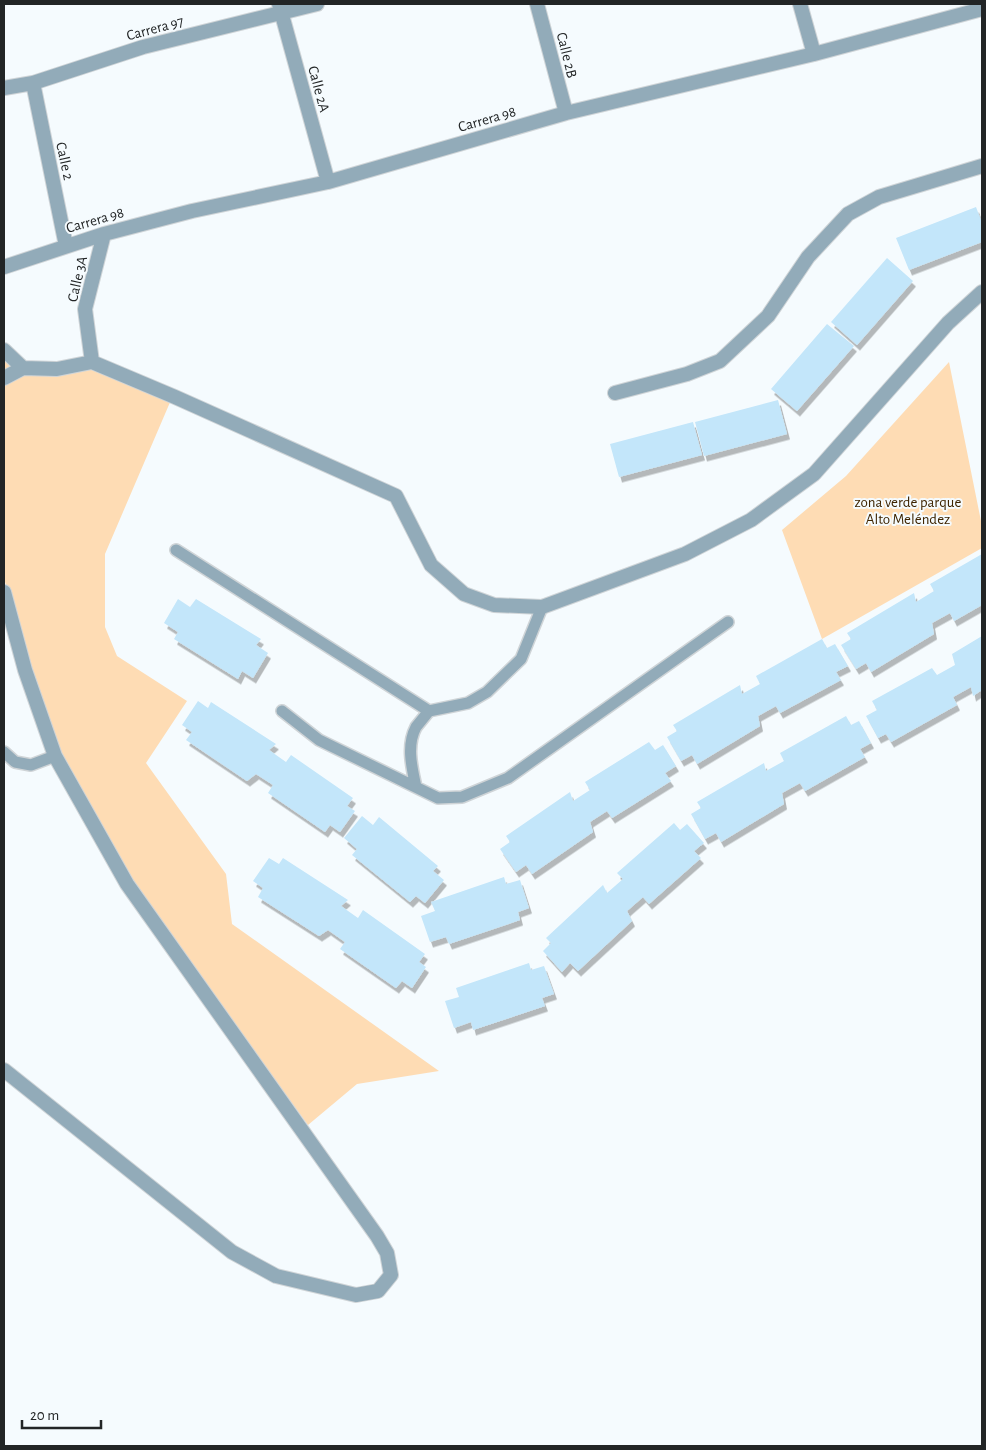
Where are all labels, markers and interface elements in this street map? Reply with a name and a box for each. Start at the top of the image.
street label: Carrera 97 [125,14,185,43]
street label: Calle 2B [554,31,579,79]
street label: Calle 2A [305,64,332,114]
street label: Carrera 98 [457,104,518,135]
street label: Calle 2 [53,141,76,182]
street label: Carrera 98 [65,205,126,236]
street label: Calle 3A [65,255,90,303]
park label: zona verde parque Alto Meléndez [855,495,961,527]
scale bar [22,1398,101,1430]
text: 20 m [30,1408,59,1423]

